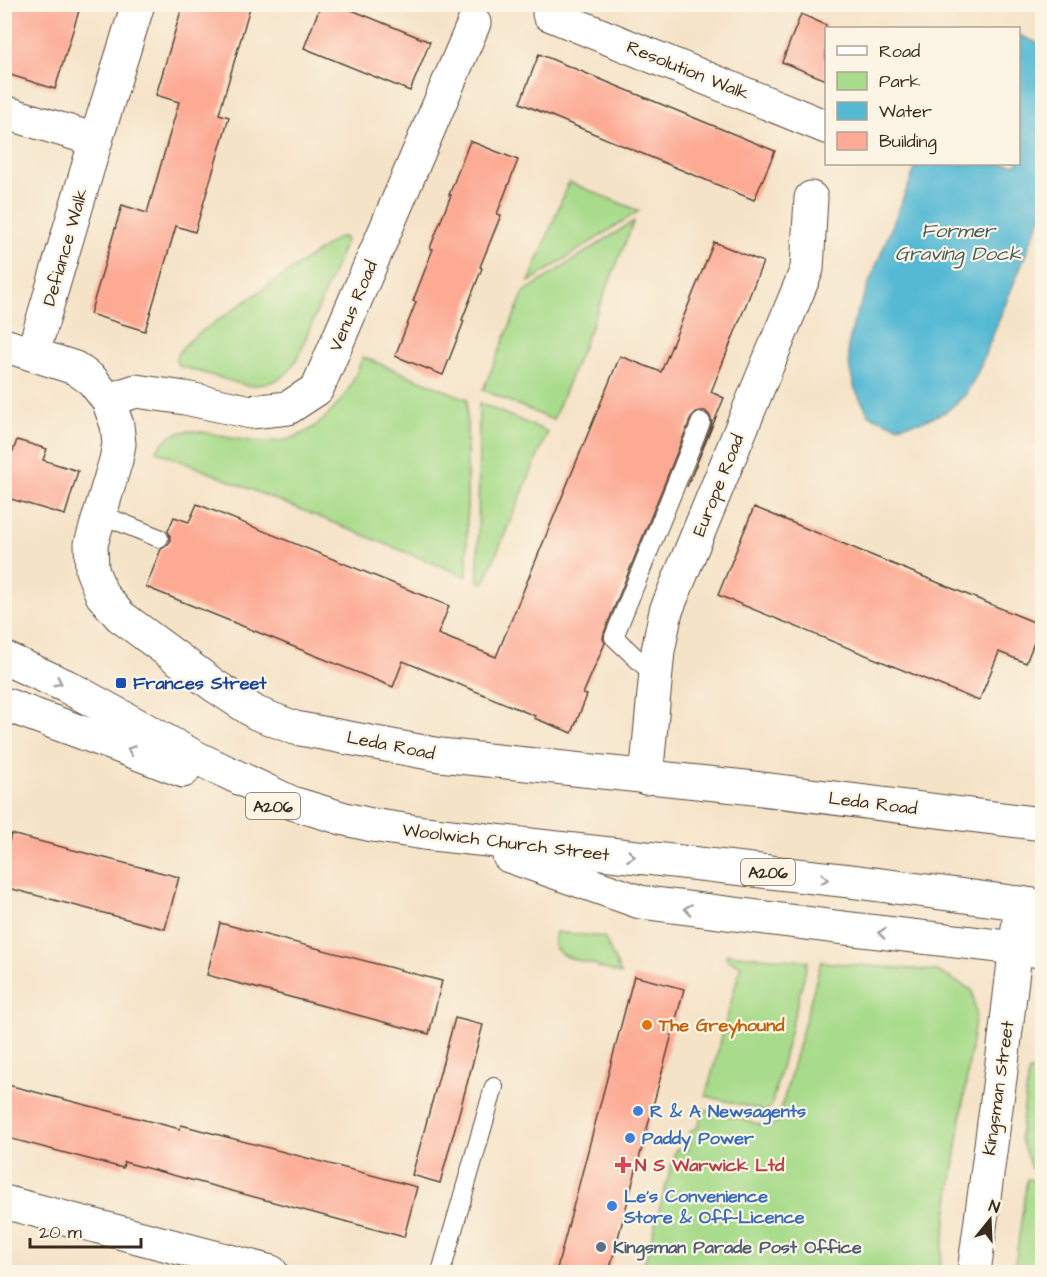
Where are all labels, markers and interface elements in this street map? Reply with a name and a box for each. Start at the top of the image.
legend [825,27,1020,165]
street label: Resolution Walk [623,35,753,106]
text: Road [879,39,920,64]
text: Park [879,69,921,94]
text: Water [879,99,932,124]
text: Building [879,129,937,155]
street label: Defiance Walk [37,185,94,309]
water label: Former Graving Dock [895,217,1022,269]
street label: Venus Road [323,257,384,356]
street label: Europe Road [687,430,750,540]
place label: Frances Street [133,671,267,696]
one-way arrow [51,675,62,687]
marker: Frances Street [114,676,128,690]
street label: Leda Road [345,725,437,766]
one-way arrow [126,745,137,758]
street label: Leda Road [827,786,919,821]
road number: A206 [246,793,300,819]
street label: Woolwich Church Street [401,817,612,868]
one-way arrow [626,849,635,862]
road number: A206 [741,859,795,885]
one-way arrow [820,872,829,884]
one-way arrow [684,904,693,916]
one-way arrow [877,927,886,940]
place label: The Greyhound [658,1013,785,1039]
marker: The Greyhound [640,1018,654,1032]
street label: Kingsman Street [977,1018,1021,1157]
place label: R & A Newsagents [650,1099,806,1125]
marker: R & A Newsagents [631,1104,645,1118]
place label: Paddy Power [642,1126,754,1152]
marker: Paddy Power [623,1131,637,1145]
place label: N S Warwick Ltd [635,1153,785,1178]
marker: N S Warwick Ltd [616,1158,630,1172]
place label: Le's Convenience Store & Off-Licence [623,1184,805,1230]
north arrow [960,1190,1020,1250]
text: N [986,1195,1002,1219]
marker: Le's Convenience Store & Off-Licence [605,1199,619,1213]
scale bar [30,1211,141,1249]
text: 20 m [39,1220,82,1245]
place label: Kingsman Parade Post Office [613,1235,862,1261]
marker: Kingsman Parade Post Office [594,1240,608,1254]

